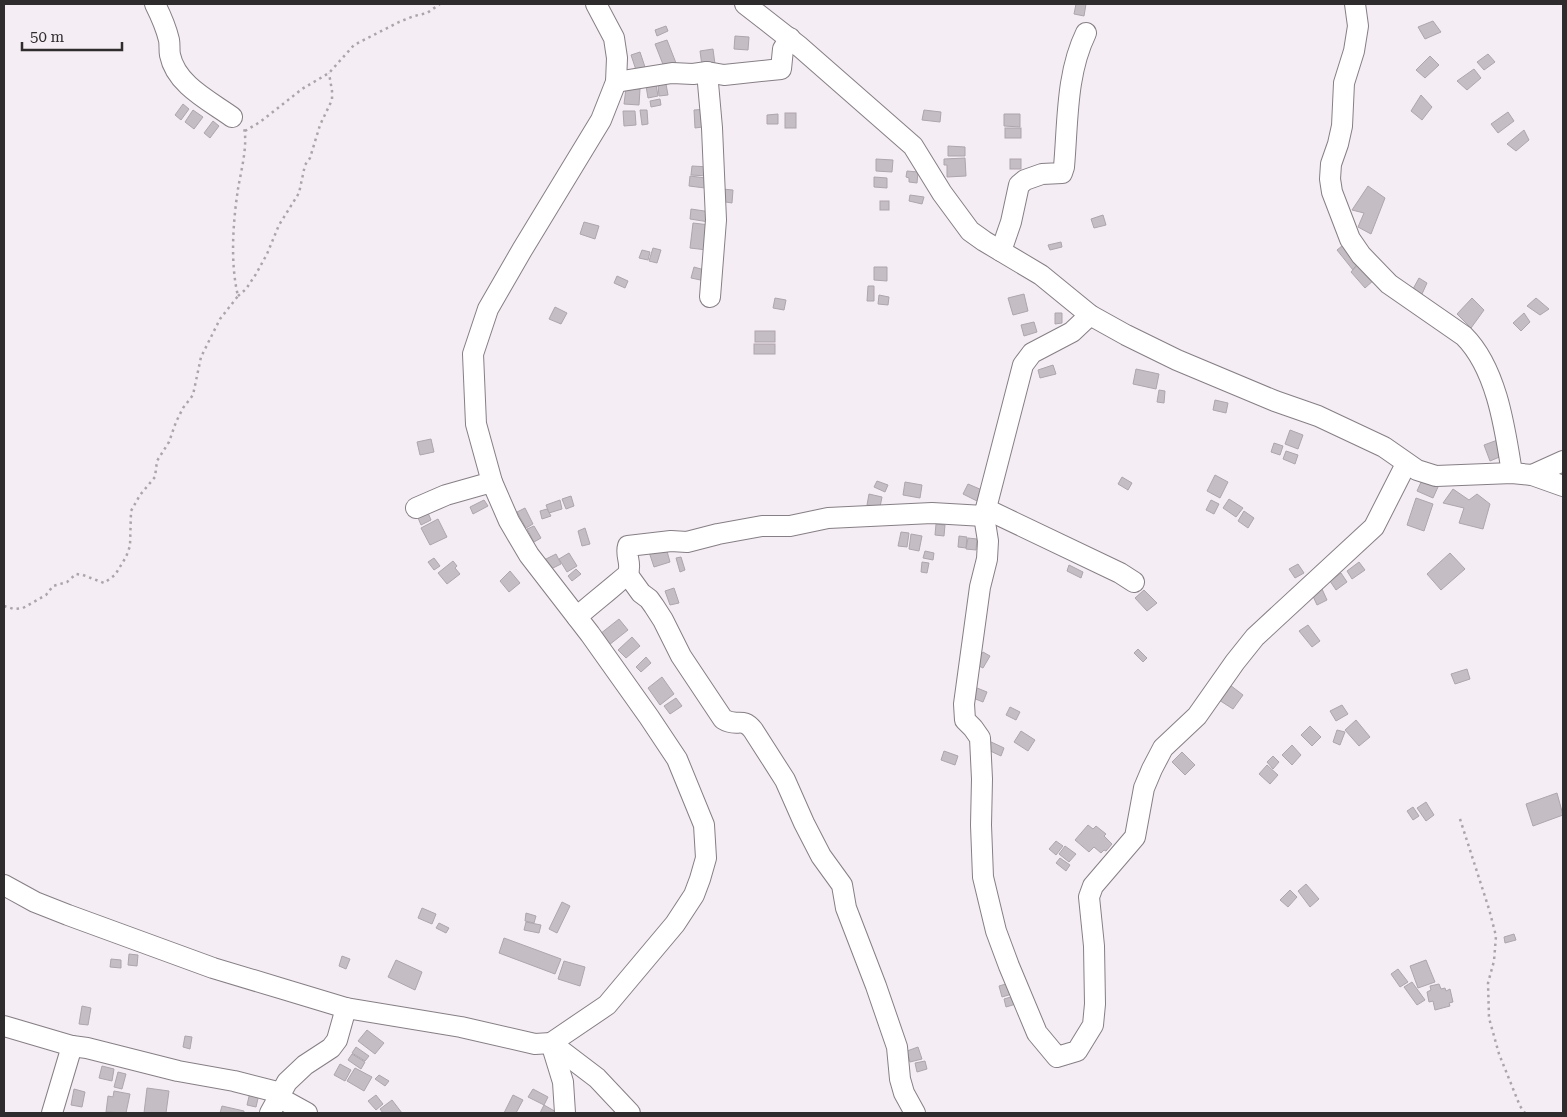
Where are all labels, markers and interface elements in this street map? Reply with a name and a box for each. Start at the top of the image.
scale bar [22,20,122,52]
text: 50 m [30,28,65,46]

